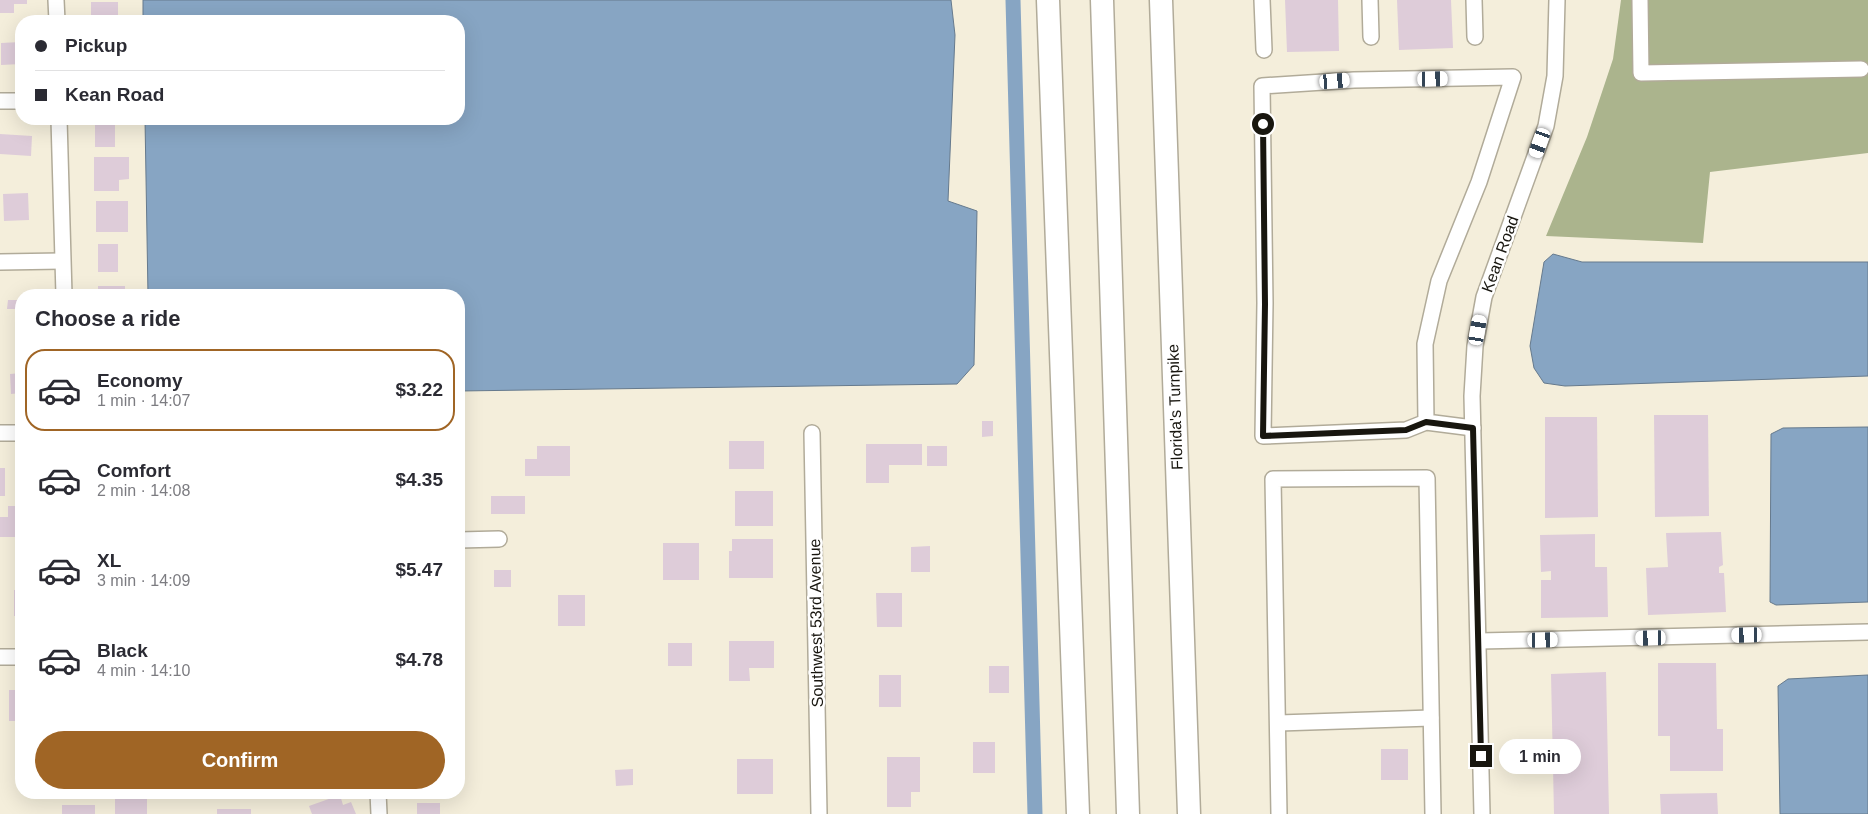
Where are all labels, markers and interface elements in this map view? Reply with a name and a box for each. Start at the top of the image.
text: Pickup [65,35,127,56]
car [1417,71,1448,87]
car [1319,72,1350,90]
text: Kean Road [65,84,164,105]
route start [1252,113,1274,135]
car [1527,126,1552,160]
street label: Kean Road [1478,213,1522,295]
text: Choose a ride [35,306,180,331]
car [1468,314,1487,346]
street label: Florida's Turnpike [1164,344,1186,470]
icon: car [37,368,82,413]
text: Economy [97,370,183,391]
text: $3.22 [395,379,443,400]
text: 1 min · 14:07 [97,392,190,409]
icon: car [37,458,82,503]
text: Comfort [97,460,171,481]
text: $4.35 [395,469,443,490]
text: 2 min · 14:08 [97,482,190,499]
street label: Southwest 53rd Avenue [806,538,826,707]
icon: car [37,548,82,593]
text: XL [97,550,121,571]
text: $5.47 [395,559,443,580]
text: 3 min · 14:09 [97,572,190,589]
car [1731,627,1762,643]
car [1635,630,1666,646]
car [1527,632,1558,648]
icon: car [37,638,82,683]
text: Black [97,640,148,661]
text: $4.78 [395,649,443,670]
text: 4 min · 14:10 [97,662,190,679]
button: Confirm [35,731,445,789]
callout: 1 min [1498,738,1581,774]
route end [1470,745,1492,767]
text: 1 min [1519,748,1561,765]

